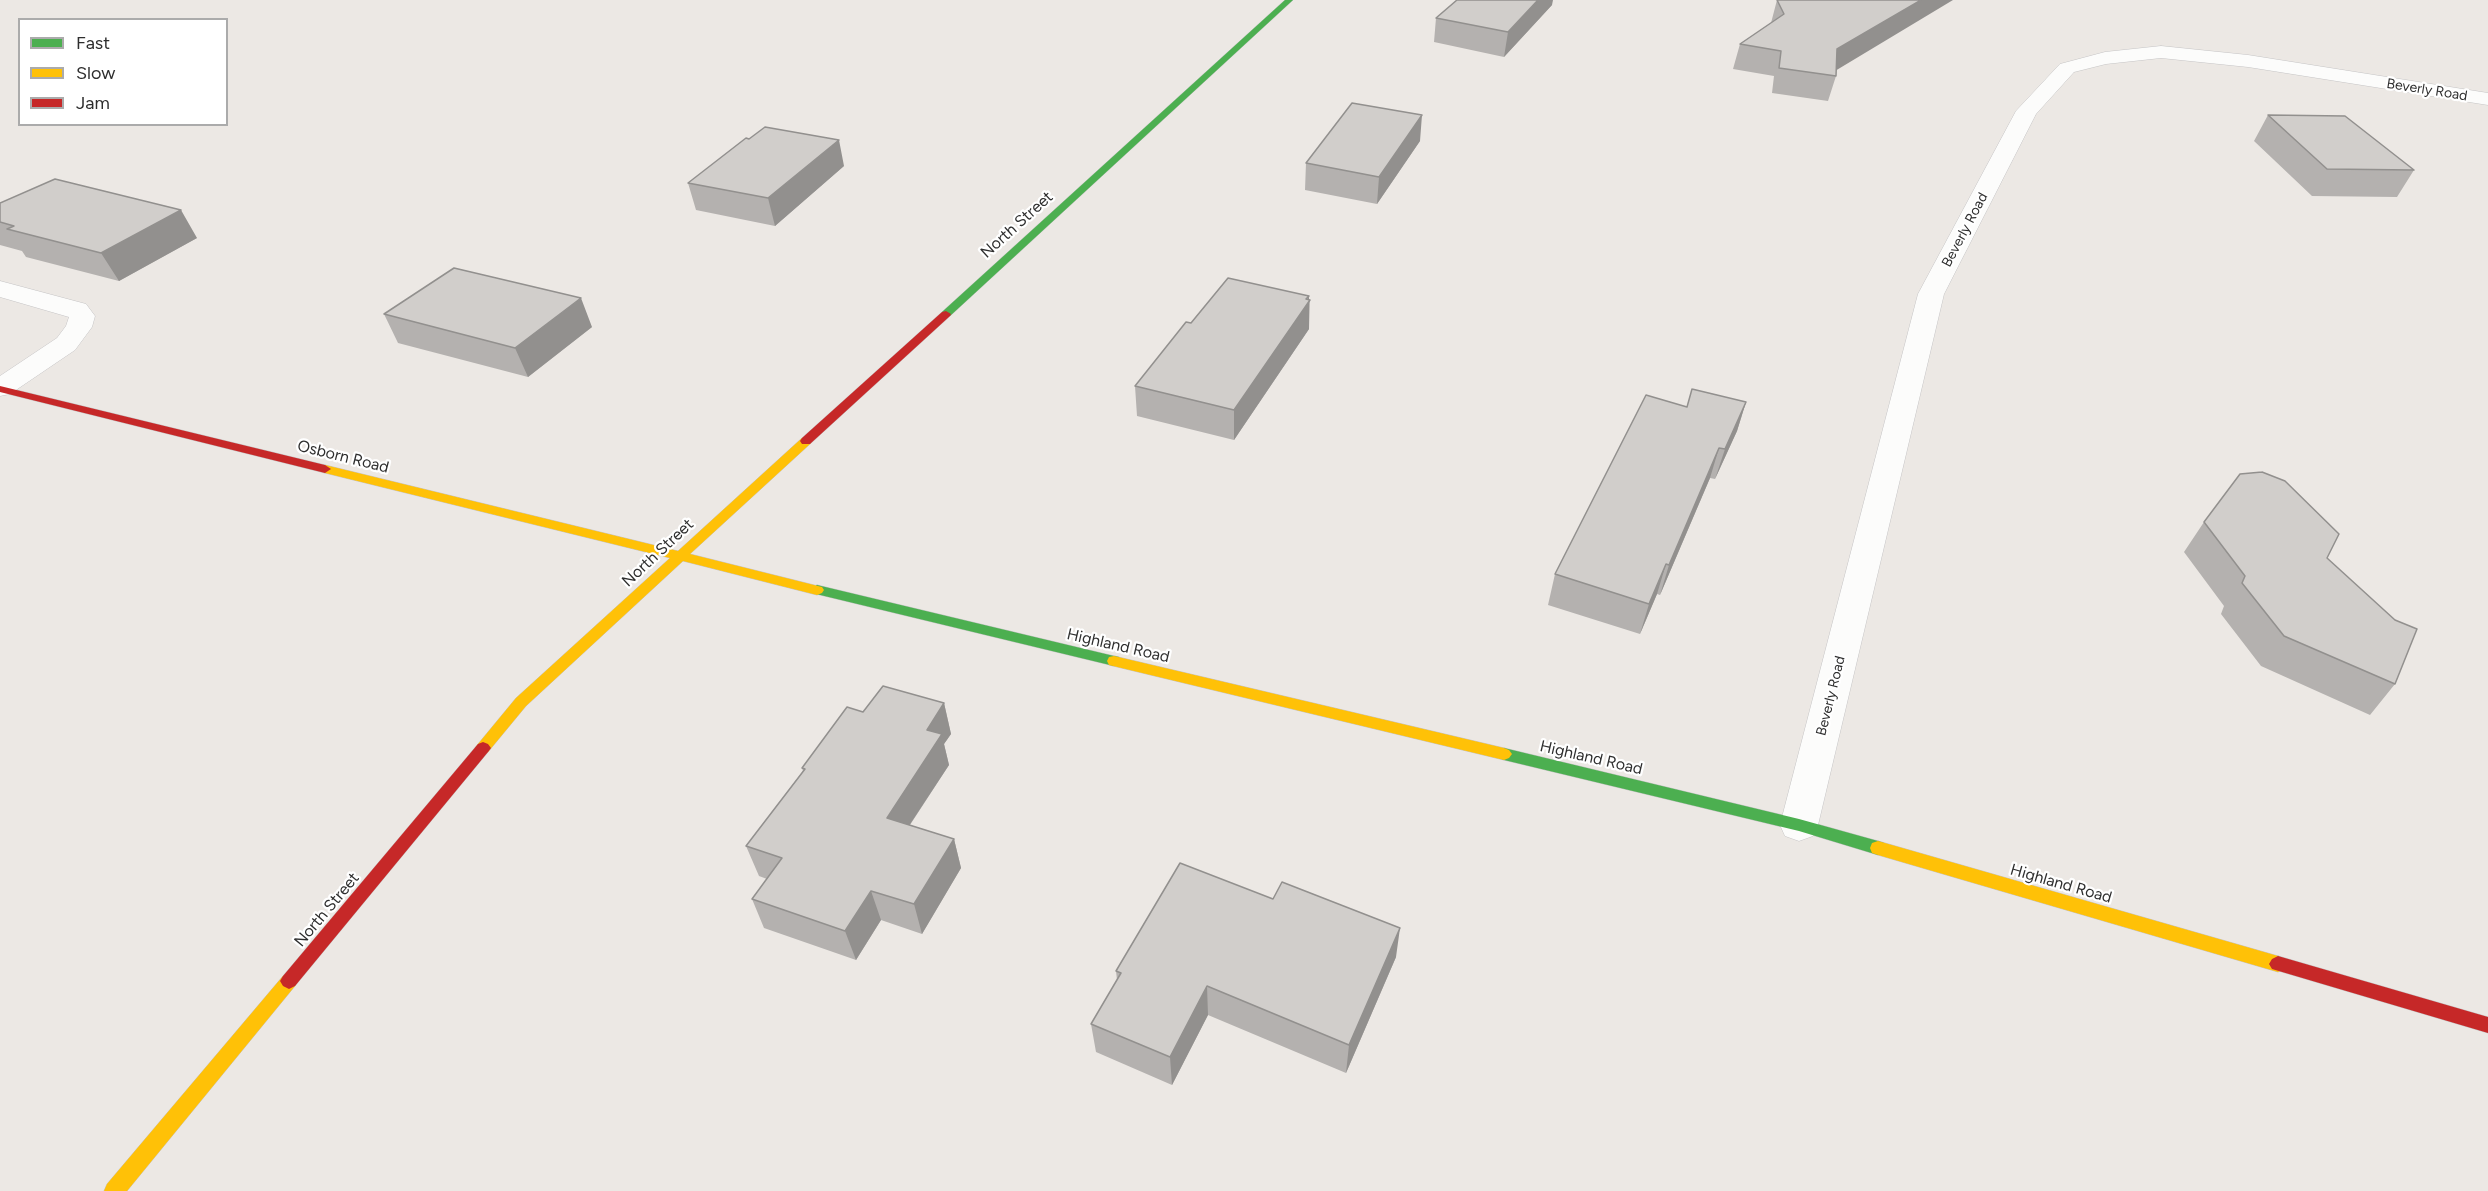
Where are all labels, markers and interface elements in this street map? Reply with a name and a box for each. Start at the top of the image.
legend [18,18,228,126]
text: Fast [76,32,110,54]
text: Slow [76,62,115,84]
street label: Beverly Road [2385,75,2469,105]
text: Jam [76,92,110,114]
street label: North Street [977,187,1057,263]
street label: Beverly Road [1938,190,1992,270]
street label: Osborn Road [295,436,391,478]
street label: North Street [618,515,698,591]
street label: Highland Road [1065,625,1171,667]
street label: Beverly Road [1813,654,1849,738]
street label: Highland Road [1538,737,1644,779]
street label: Highland Road [2008,860,2114,908]
street label: North Street [290,869,364,951]

